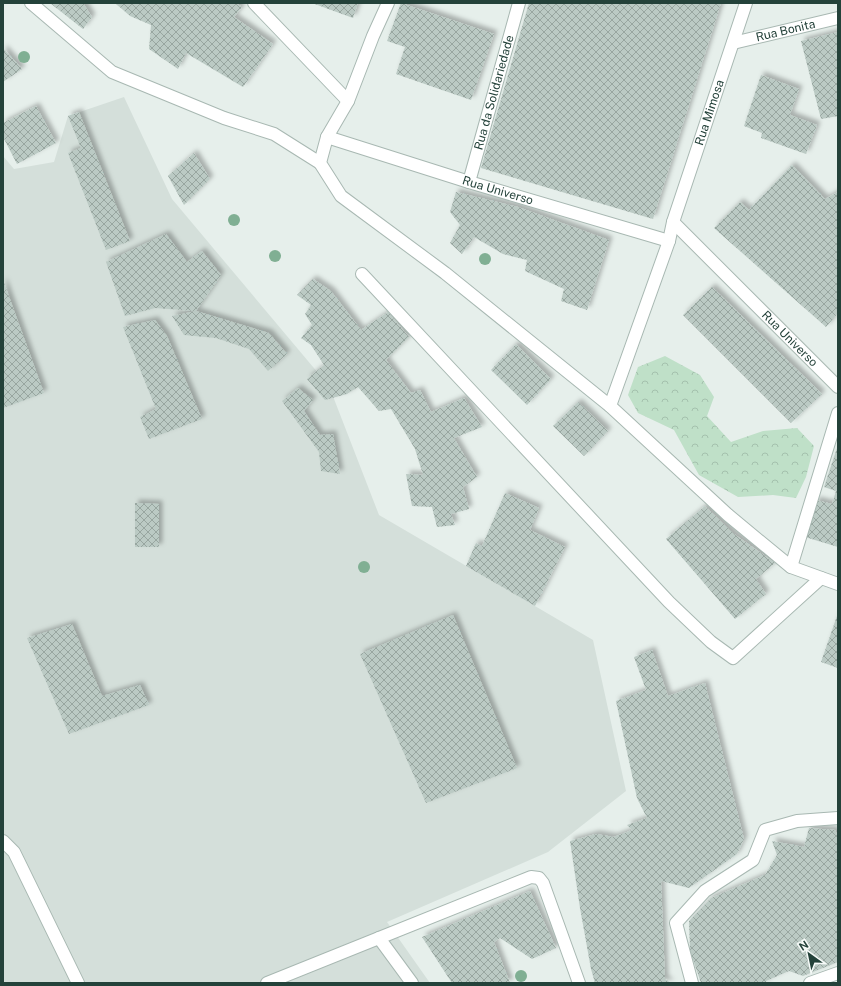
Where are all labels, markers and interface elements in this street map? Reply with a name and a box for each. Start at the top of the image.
street label: Rua Bonita [754,17,817,44]
street label: Rua da Solidariedade [471,33,517,151]
street label: Rua Mimosa [692,78,727,147]
street label: Rua Universo [461,173,535,208]
street label: Rua Universo [759,308,821,370]
north arrow [789,934,829,974]
text: N [797,938,810,953]

